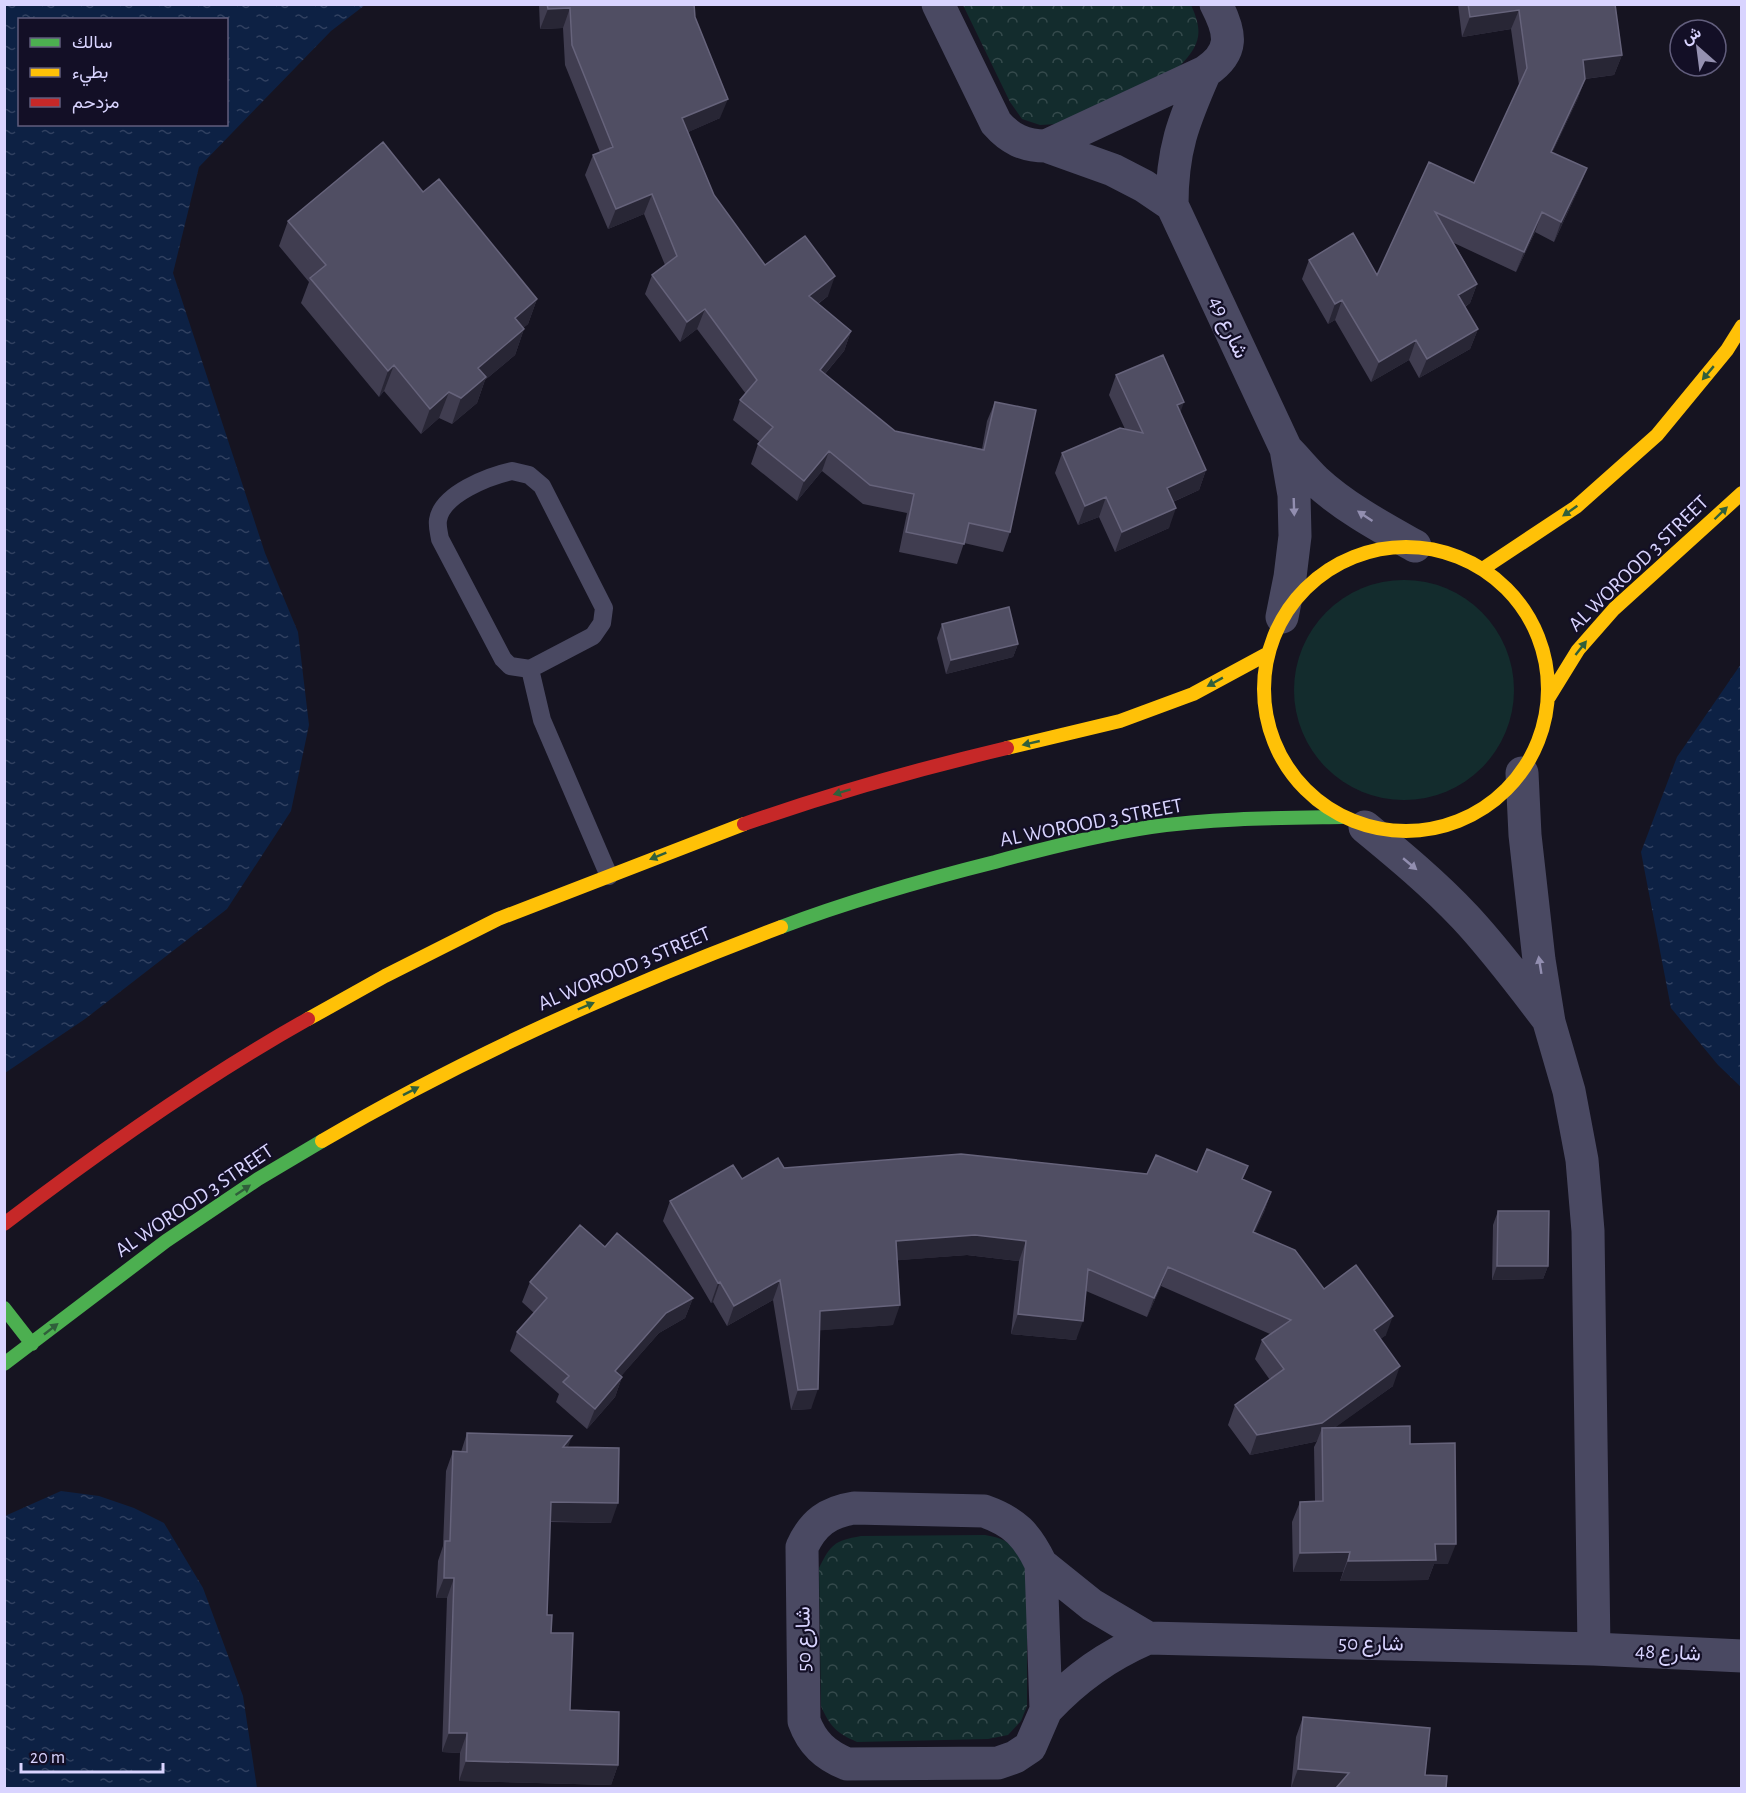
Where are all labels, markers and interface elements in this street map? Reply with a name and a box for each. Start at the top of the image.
legend [18,18,228,126]
north arrow [1668,18,1728,78]
text: ش [1679,24,1704,48]
text: سالك [72,34,112,52]
text: بطيء [72,64,108,87]
text: مزدحم [72,94,119,114]
street label: شارع 49 [1202,293,1252,363]
one-way arrow [1701,365,1714,381]
street label: AL WOROOD 3 STREET [1564,491,1712,635]
one-way arrow [1289,498,1299,517]
one-way arrow [1563,504,1578,516]
one-way arrow [1713,506,1728,520]
one-way arrow [1356,511,1373,522]
one-way arrow [1574,640,1587,656]
one-way arrow [1207,677,1224,687]
one-way arrow [1022,739,1040,749]
one-way arrow [833,788,851,797]
street label: AL WOROOD 3 STREET [998,794,1184,850]
one-way arrow [649,852,667,861]
one-way arrow [1402,857,1417,870]
street label: AL WOROOD 3 STREET [535,923,714,1014]
one-way arrow [1535,955,1544,974]
one-way arrow [578,1001,596,1011]
one-way arrow [402,1086,419,1096]
street label: AL WOROOD 3 STREET [112,1140,277,1261]
one-way arrow [234,1184,250,1196]
one-way arrow [43,1323,59,1336]
street label: شارع 50 [792,1606,818,1672]
street label: شارع 50 [1338,1632,1404,1658]
street label: شارع 48 [1634,1640,1701,1668]
scale bar [21,1736,164,1774]
text: 20 m [30,1749,65,1767]

